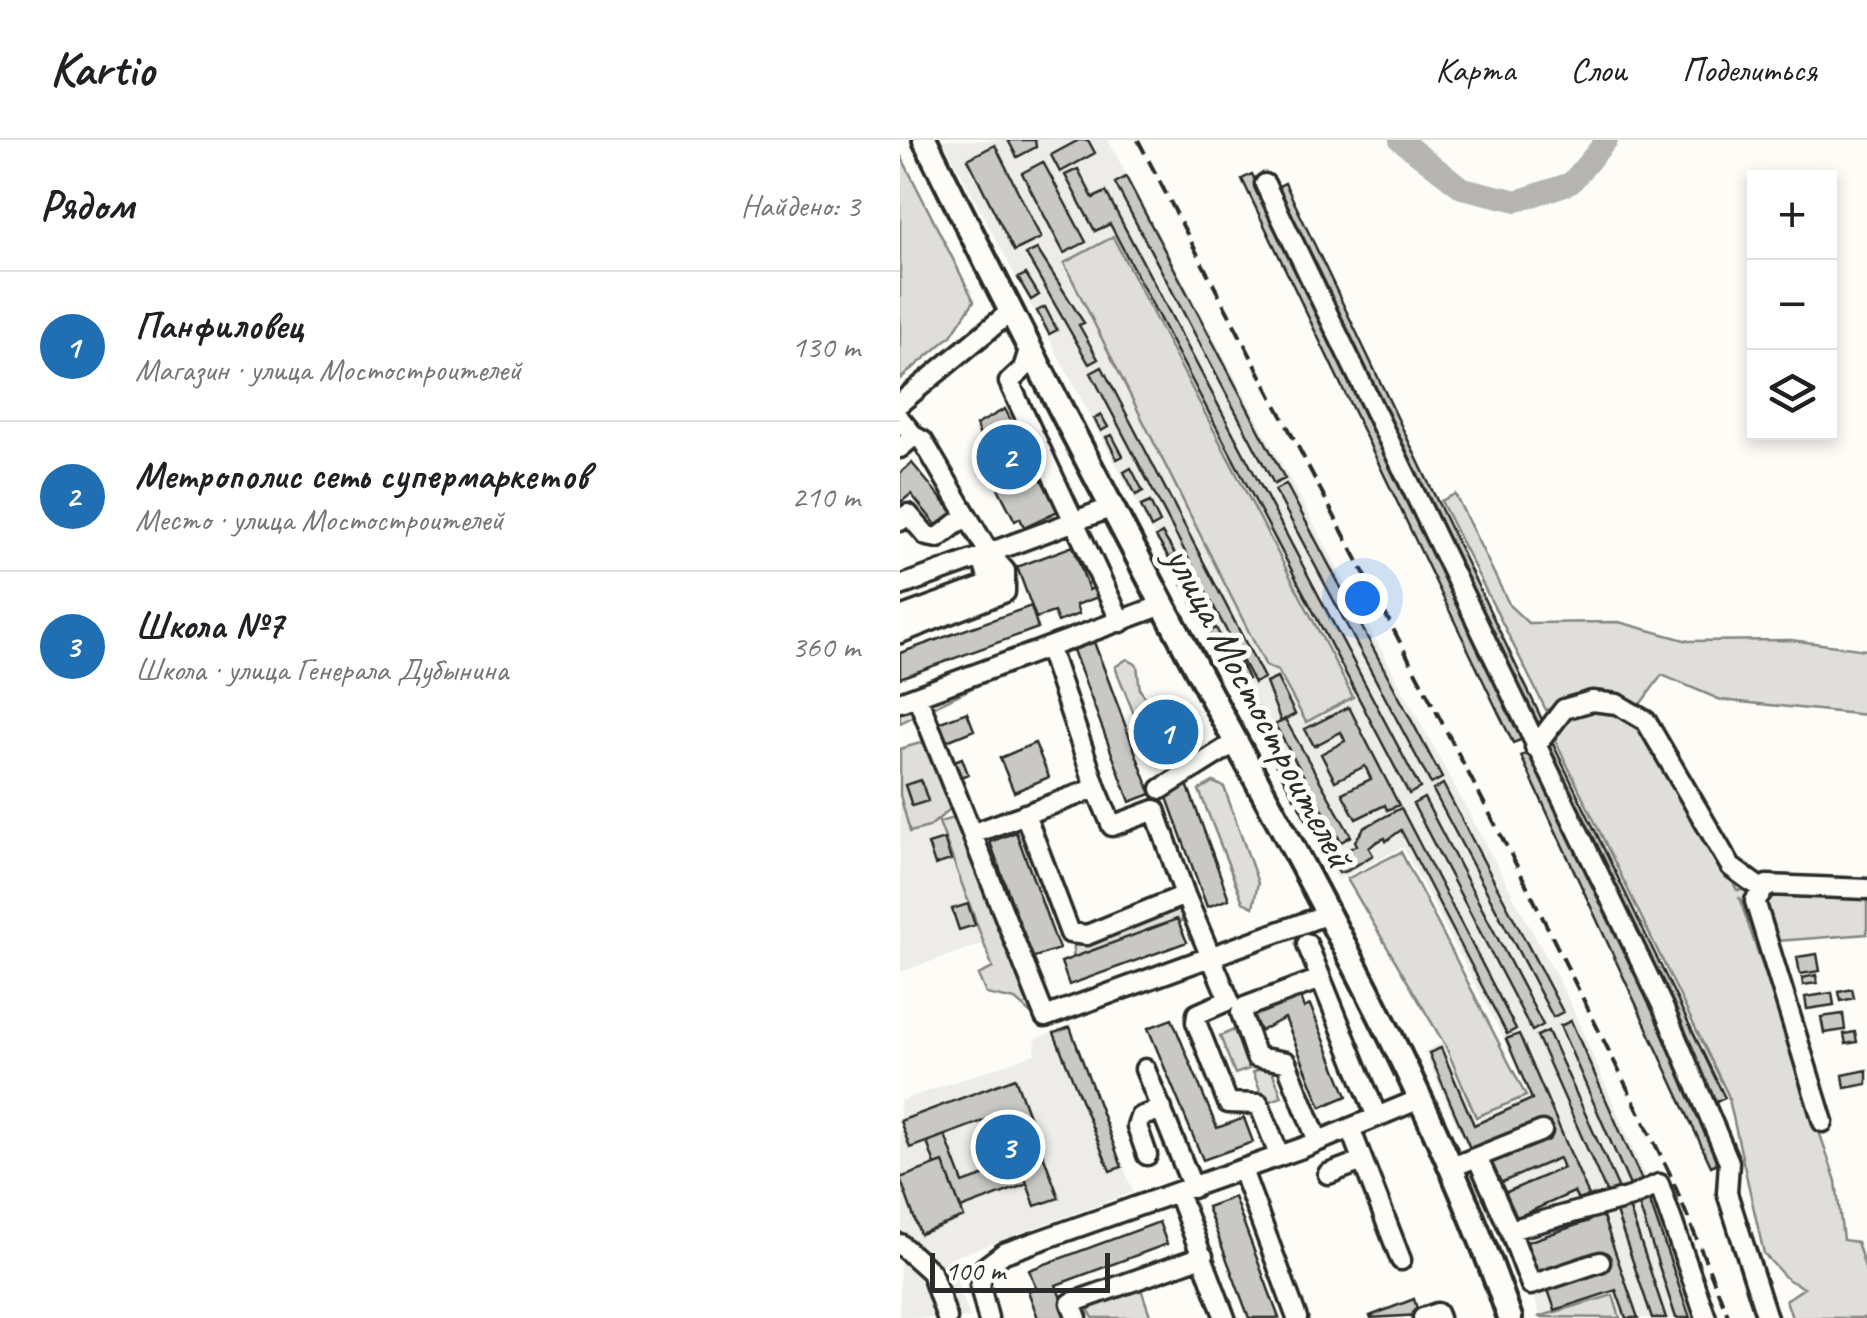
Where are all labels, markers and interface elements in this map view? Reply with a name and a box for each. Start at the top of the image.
text: Kartio [50,39,154,99]
text: Карта [1435,47,1515,92]
text: Слои [1570,47,1627,92]
text: Поделиться [1682,47,1817,92]
map controls [1747,170,1837,440]
button: + [1747,170,1837,260]
text: Рядом [40,179,134,232]
text: Найдено: 3 [741,185,860,226]
button: − [1747,260,1837,350]
text: Панфиловец [135,302,303,349]
text: 1 [65,326,80,367]
text: 130 m [791,326,860,367]
text: Магазин · улица Мостостроителей [135,349,521,390]
button: layers [1747,350,1837,440]
pin: 2 [976,420,1042,494]
text: Метрополис cеть супермаркетов [135,452,589,499]
text: 2 [65,476,80,517]
text: 210 m [791,476,860,517]
text: Место · улица Мостостроителей [135,499,504,540]
street label: улица Мостостроителей [1152,535,1368,879]
your location [1337,573,1388,624]
text: Школа №7 [135,602,283,649]
text: 3 [65,626,80,667]
text: 360 m [791,626,860,667]
text: Школа · улица Генерала Дубынина [135,649,508,690]
pin: 1 [1134,694,1198,770]
pin: 3 [976,1110,1040,1184]
scale bar [930,1248,1110,1292]
text: 100 m [945,1253,1005,1288]

